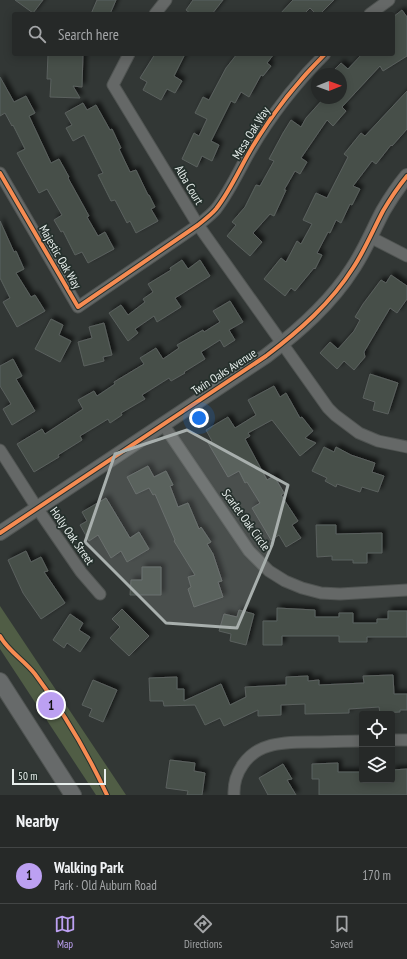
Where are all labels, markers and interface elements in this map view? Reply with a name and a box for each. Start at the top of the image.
search box [12,12,395,56]
icon: search [26,23,48,45]
text: Search here [58,25,119,44]
north arrow [311,68,347,104]
street label: Mesa Oak Way [229,103,273,162]
street label: Alba Court [172,162,207,208]
street label: Majestic Oak Way [36,222,85,292]
street label: Twin Oaks Avenue [188,345,259,398]
your location [189,408,209,428]
street label: Scarlet Oak Circle [219,486,274,554]
street label: Holly Oak Street [47,504,98,568]
pin: 1 [38,690,64,720]
map controls [359,711,395,783]
button: locate [359,711,395,747]
button: layers [359,747,395,783]
scale bar [12,767,106,786]
text: 50 m [18,769,37,783]
text: Nearby [16,810,59,832]
text: Walking Park [54,858,124,877]
text: 1 [26,867,32,884]
text: 170 m [362,867,391,884]
text: Park · Old Auburn Road [54,877,157,894]
tab: Map [54,913,76,951]
tab: Directions [184,913,222,951]
tab: Saved [330,913,353,951]

